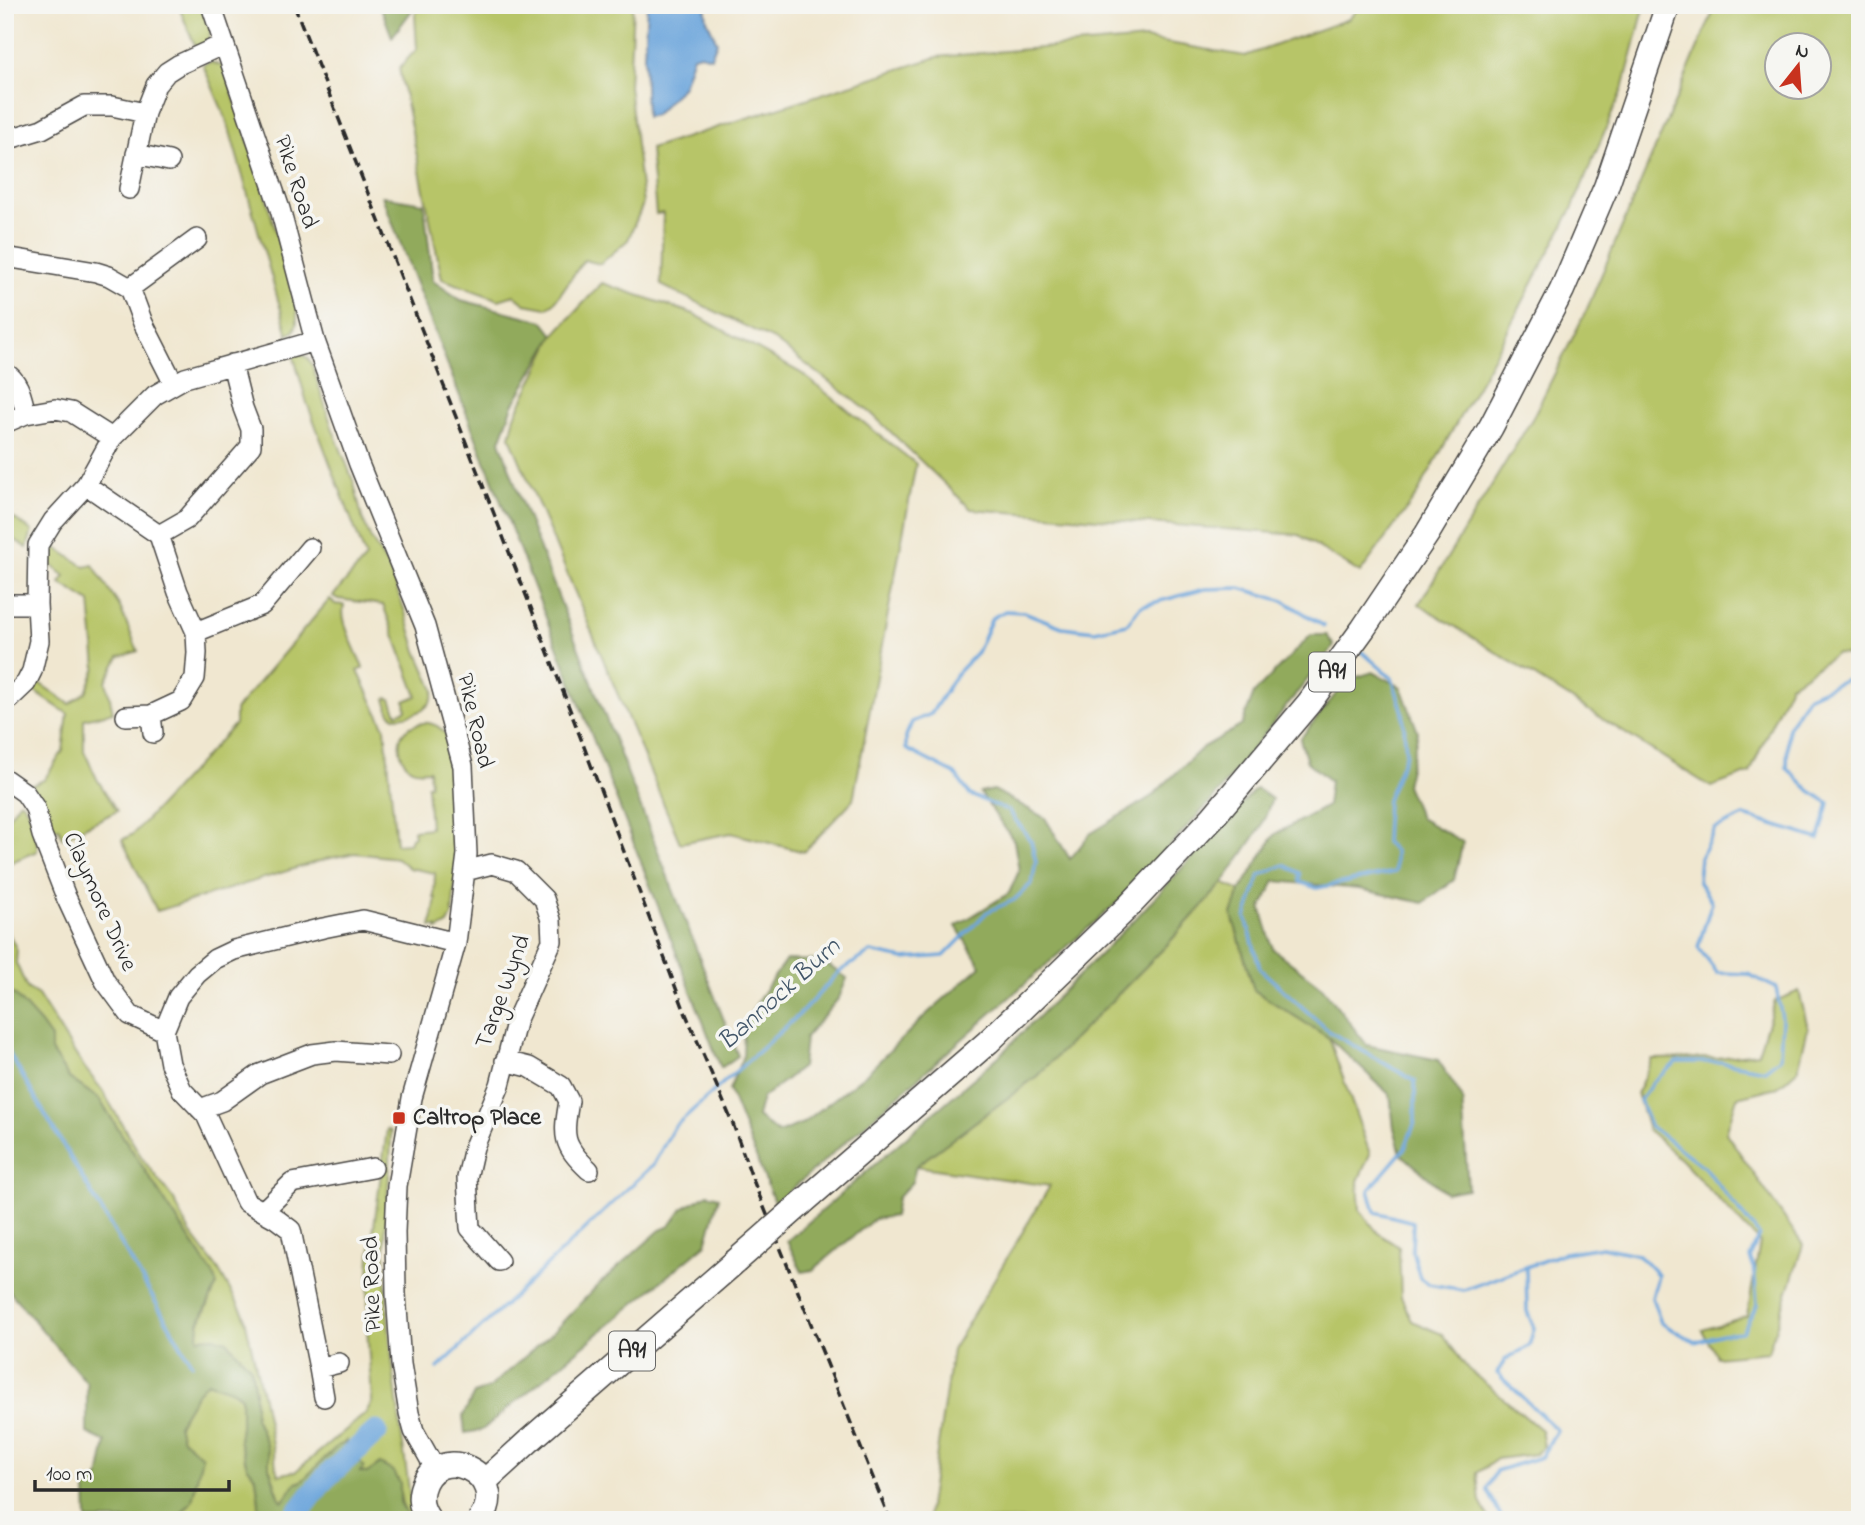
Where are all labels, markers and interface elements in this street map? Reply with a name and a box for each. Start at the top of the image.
north arrow [1764,32,1834,102]
text: N [1792,37,1812,67]
street label: Pike Road [263,131,327,234]
road number: A91 [1309,652,1355,692]
street label: Pike Road [446,670,502,772]
street label: Claymore Drive [52,827,145,978]
water label: Bannock Burn [710,929,851,1060]
street label: Targe Wynd [467,930,542,1054]
place label: Caltrop Place [413,1101,542,1136]
marker: Caltrop Place [391,1110,407,1126]
street label: Pike Road [354,1235,392,1333]
road number: A91 [609,1332,655,1370]
scale bar [35,1448,229,1492]
text: 100 m [46,1460,92,1490]

